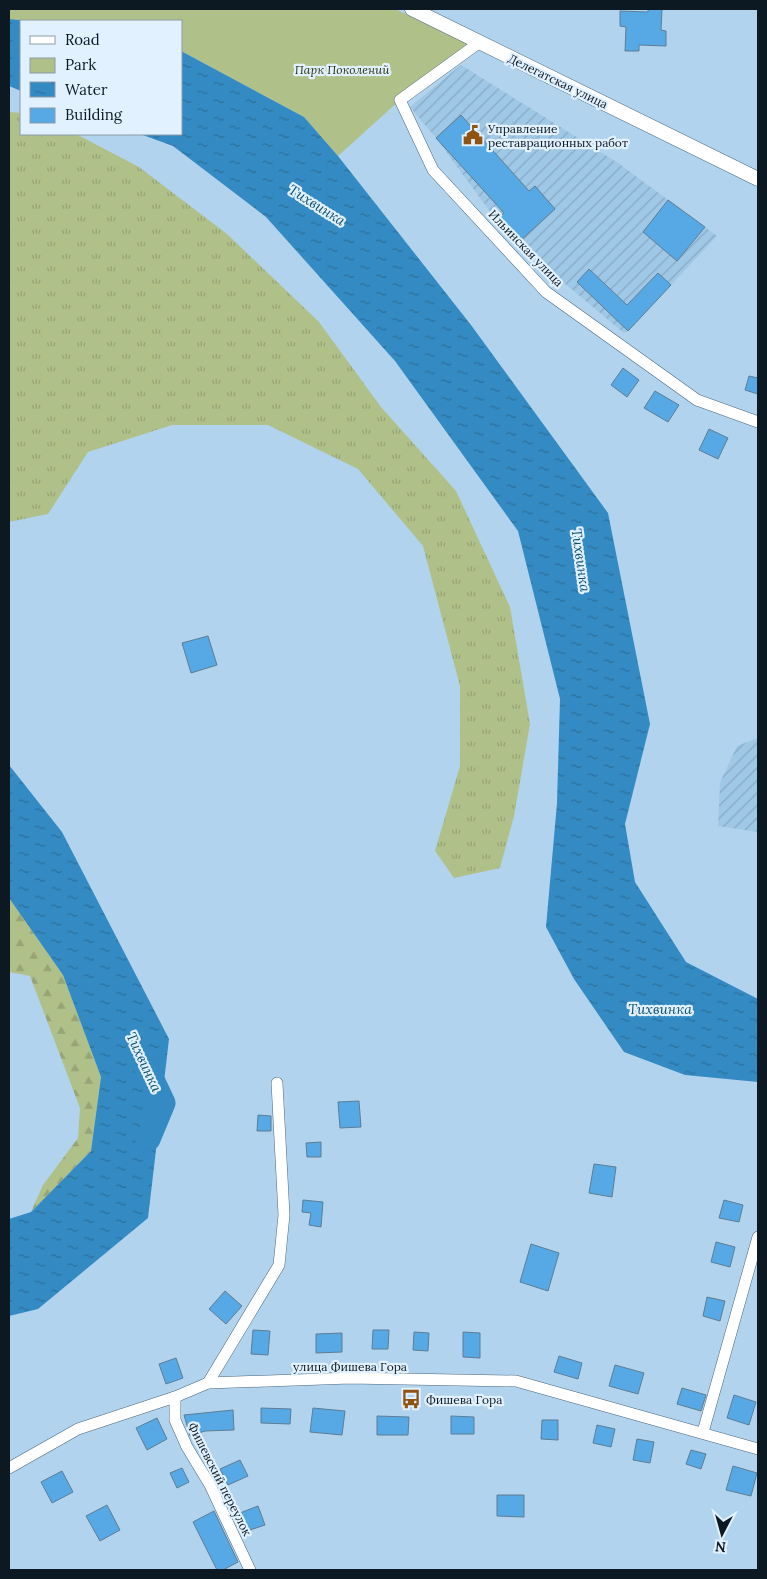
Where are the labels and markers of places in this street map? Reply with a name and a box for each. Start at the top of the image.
place label: Управление реставрационных работ [487,121,628,150]
public building icon: Управление реставрационных работ [462,124,484,146]
bus stop icon: Фишева Гора [400,1388,422,1410]
place label: Фишева Гора [426,1392,502,1407]

